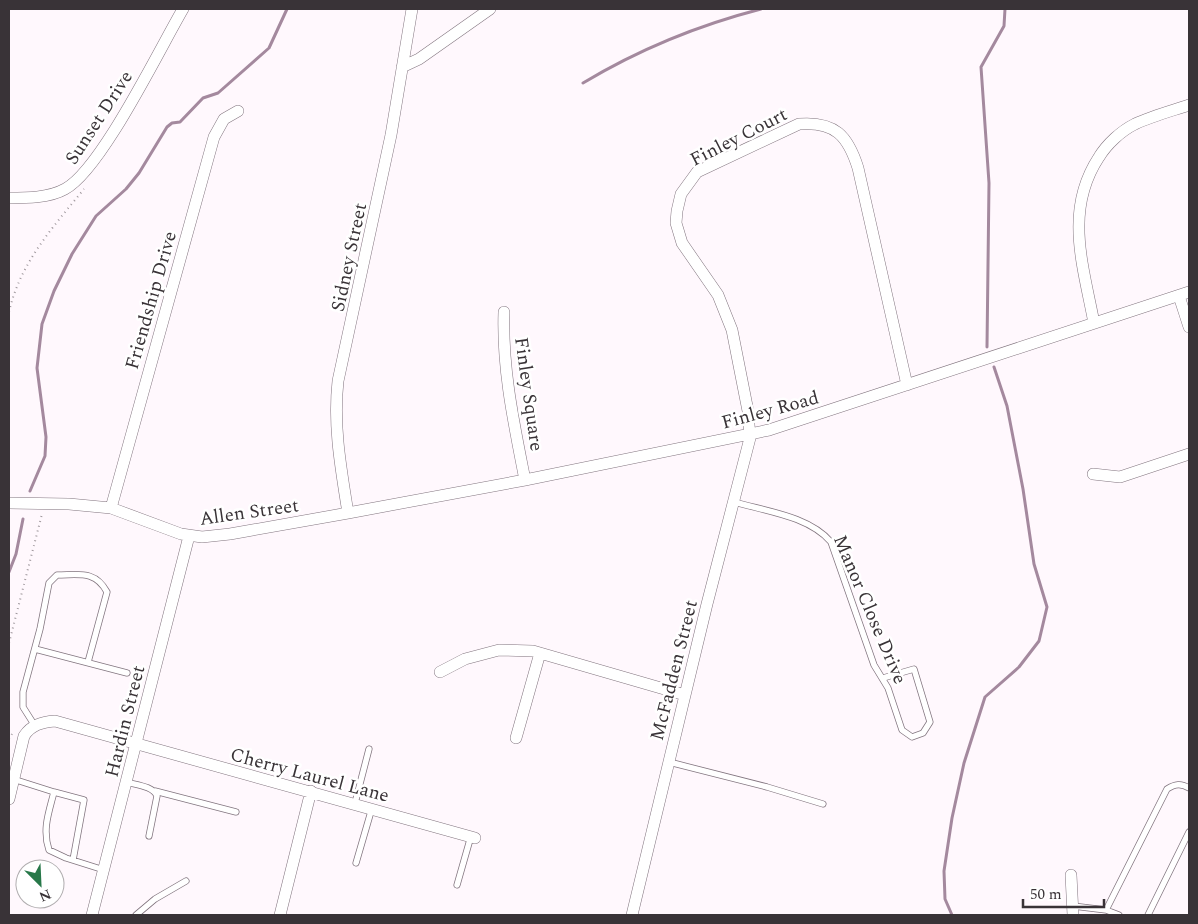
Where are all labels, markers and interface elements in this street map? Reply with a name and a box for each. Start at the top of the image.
street label: Sunset Drive [58,65,141,171]
street label: Finley Court [685,100,793,174]
street label: Sidney Street [324,200,375,314]
street label: Friendship Drive [118,228,185,373]
street label: Finley Square [506,335,551,453]
street label: Finley Road [718,384,822,437]
street label: Allen Street [198,491,301,534]
street label: Manor Close Drive [825,531,914,689]
street label: McFadden Street [643,597,706,744]
street label: Hardin Street [98,662,153,780]
street label: Cherry Laurel Lane [227,740,392,811]
north arrow [15,859,65,909]
scale bar [1023,876,1104,908]
text: 50 m [1030,883,1062,906]
text: N [36,884,55,907]

